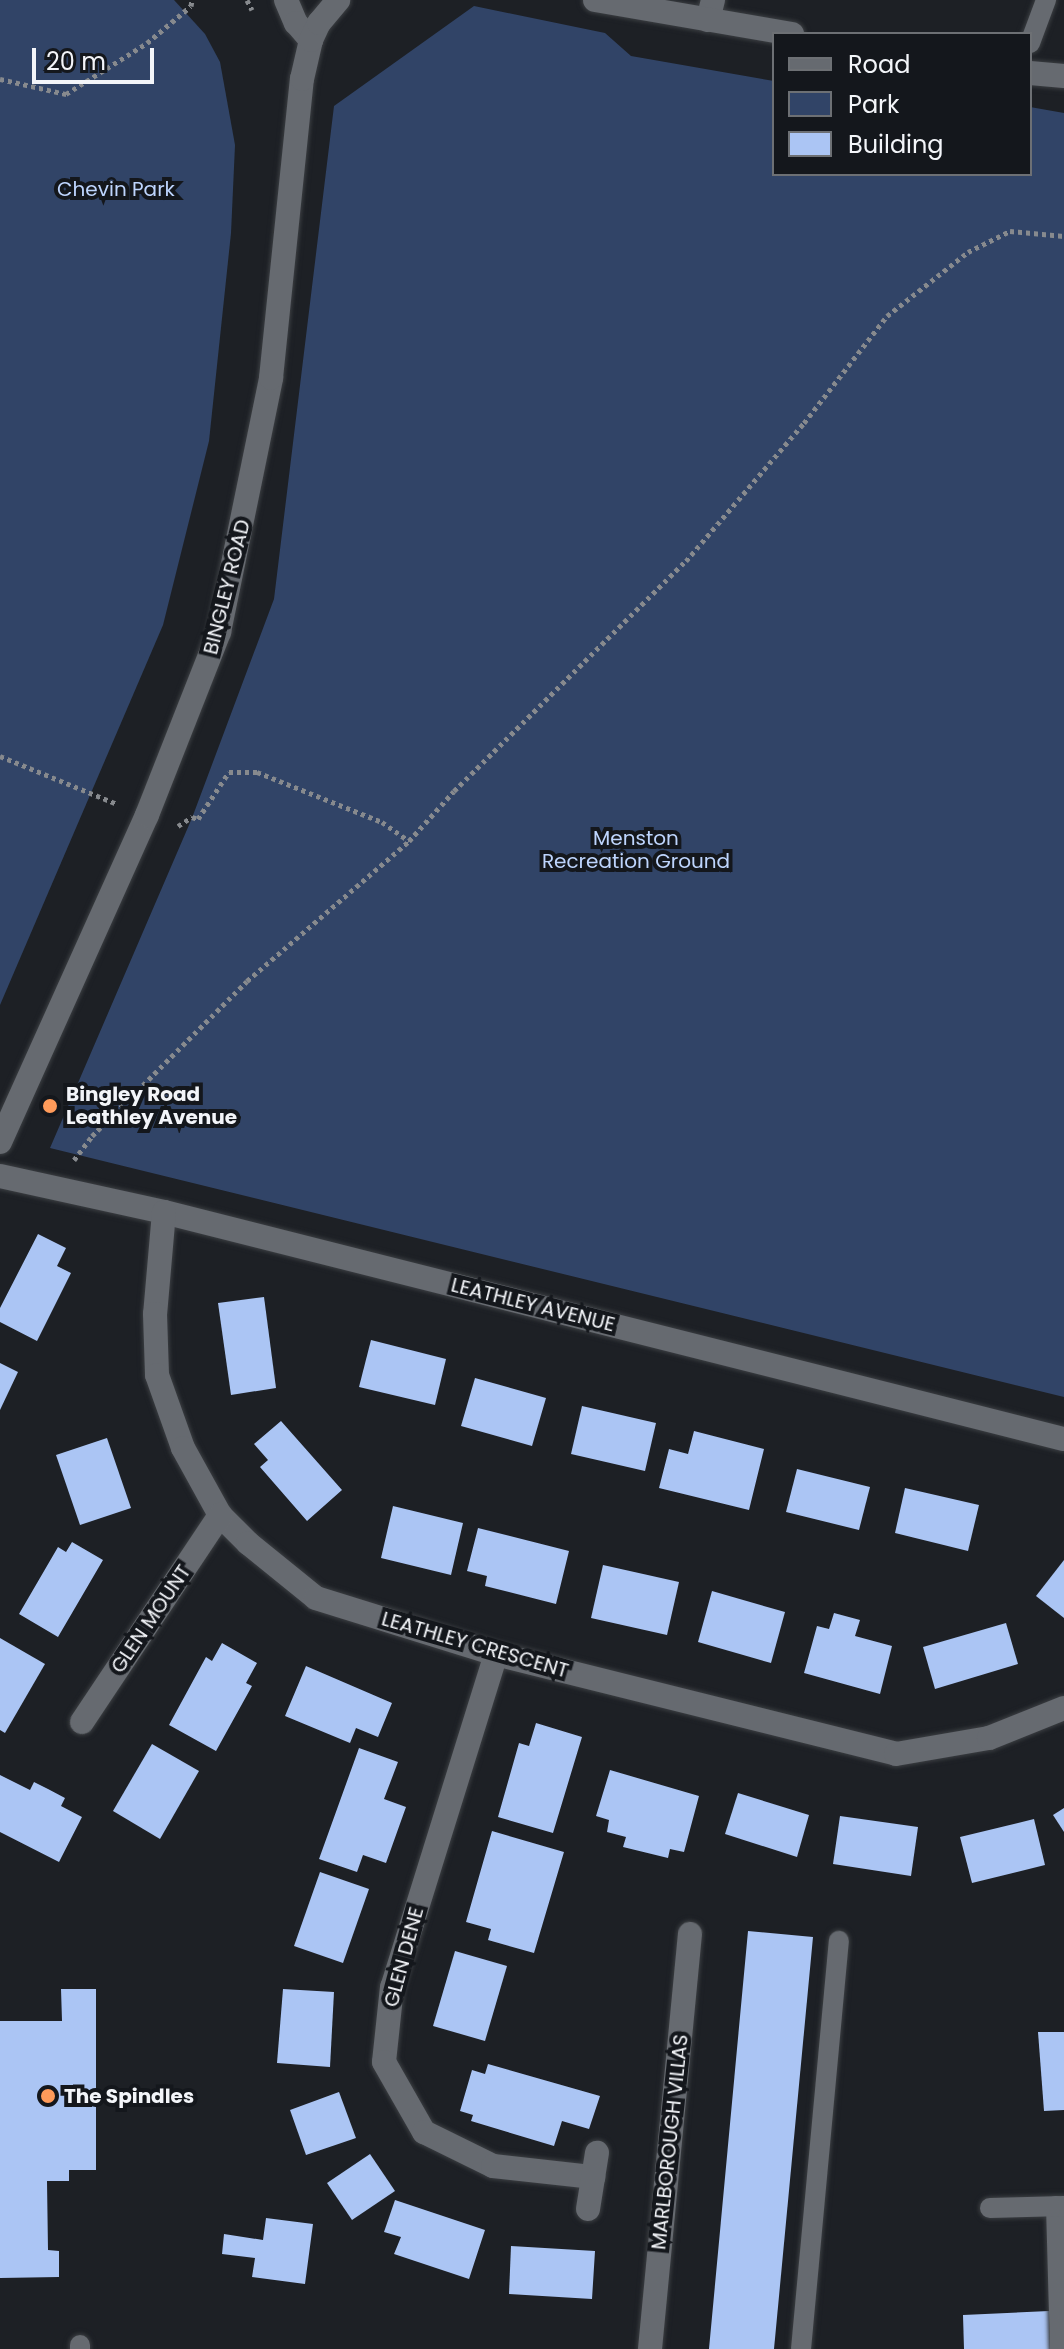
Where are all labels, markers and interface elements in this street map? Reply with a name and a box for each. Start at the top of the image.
scale bar [36,32,158,82]
legend [772,32,1032,176]
text: 20 m [46,45,106,78]
text: Road [848,48,910,81]
text: Park [848,88,899,121]
text: Building [848,128,944,161]
park label: Chevin Park [57,177,175,201]
street label: BINGLEY ROAD [199,517,255,657]
park label: Menston Recreation Ground [542,827,730,874]
place label: Bingley Road Leathley Avenue [66,1082,237,1129]
marker: Bingley Road Leathley Avenue [41,1097,59,1115]
street label: LEATHLEY AVENUE [449,1273,617,1337]
street label: GLEN MOUNT [106,1560,196,1678]
street label: LEATHLEY CRESCENT [379,1607,571,1683]
street label: GLEN DENE [379,1904,429,2010]
street label: MARLBOROUGH VILLAS [647,2033,693,2251]
place label: The Spindles [64,2084,194,2108]
marker: The Spindles [39,2087,57,2105]

